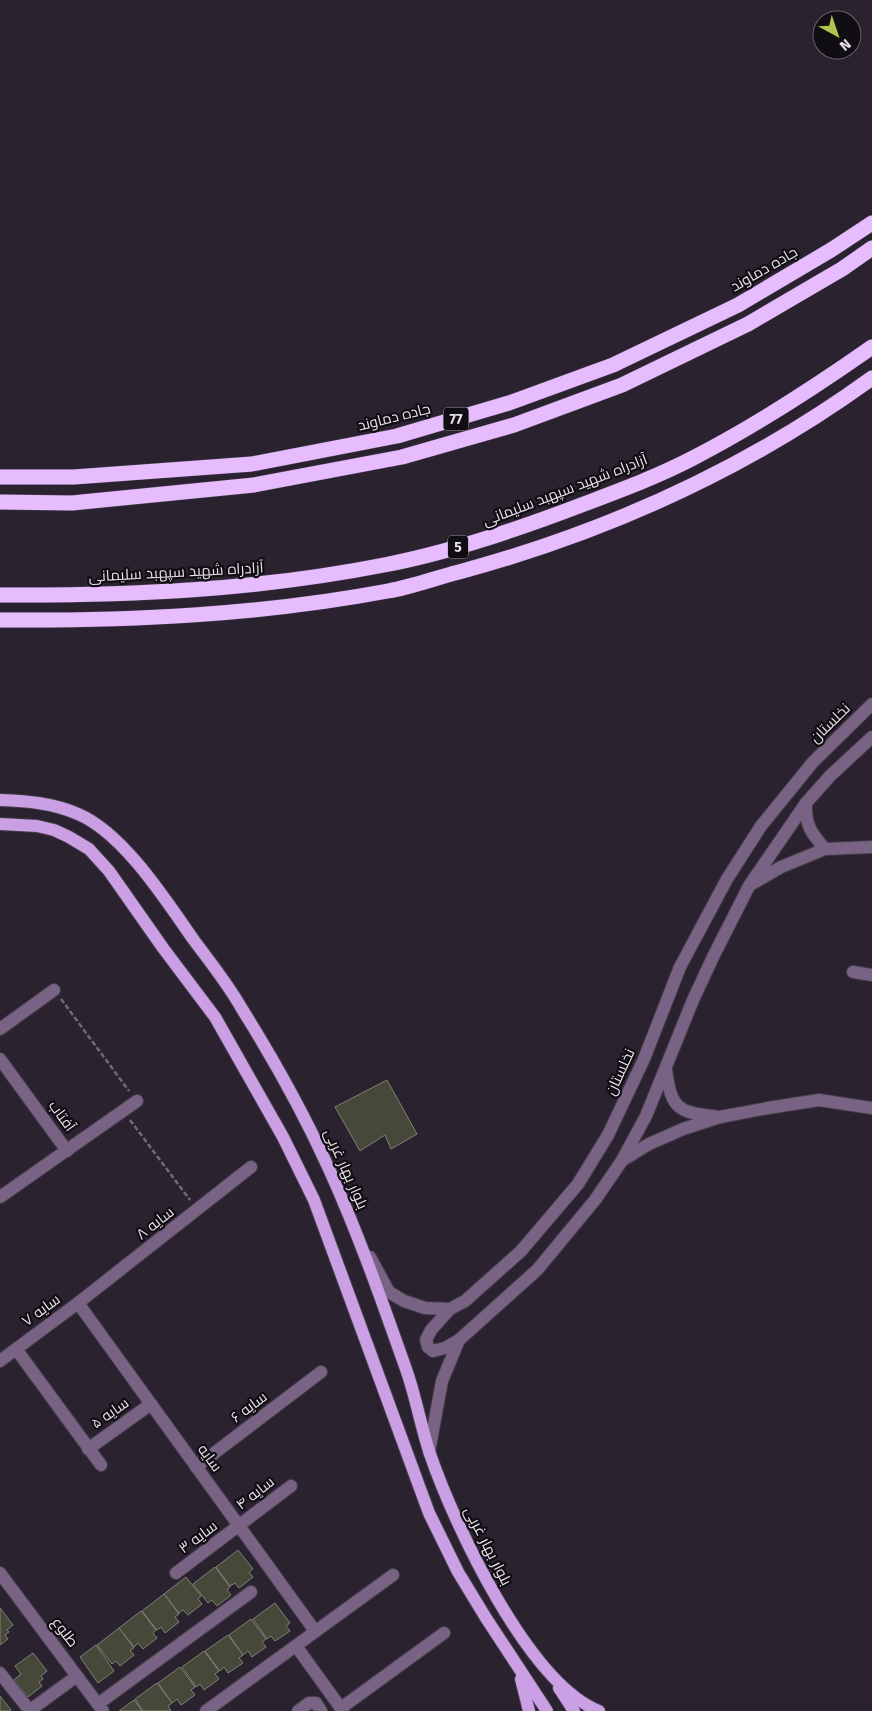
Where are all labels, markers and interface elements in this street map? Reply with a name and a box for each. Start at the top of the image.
north arrow [812,10,862,60]
text: N [836,35,854,54]
street label: جاده دماوند [727,243,801,295]
street label: جاده دماوند [356,399,432,435]
road number: 77 [444,408,468,430]
street label: آزادراه شهید سپهبد سلیمانی [480,450,650,531]
road number: 5 [448,536,468,558]
street label: آزادراه شهید سپهبد سلیمانی [88,558,264,587]
street label: نخلستان [806,699,855,747]
street label: نخلستان [601,1046,639,1099]
street label: آفتاب [45,1097,79,1135]
street label: بلوار بهار غربی [319,1126,372,1212]
street label: سایه ۸ [133,1203,177,1243]
street label: سایه ۷ [18,1290,64,1330]
street label: سایه ۶ [227,1388,271,1426]
street label: سایه ۵ [88,1394,132,1432]
street label: سایه [194,1441,226,1475]
street label: سایه ۴ [232,1473,278,1513]
street label: بلوار بهار غربی [460,1504,516,1589]
street label: سایه ۳ [175,1517,221,1557]
street label: طلوع [46,1614,82,1652]

